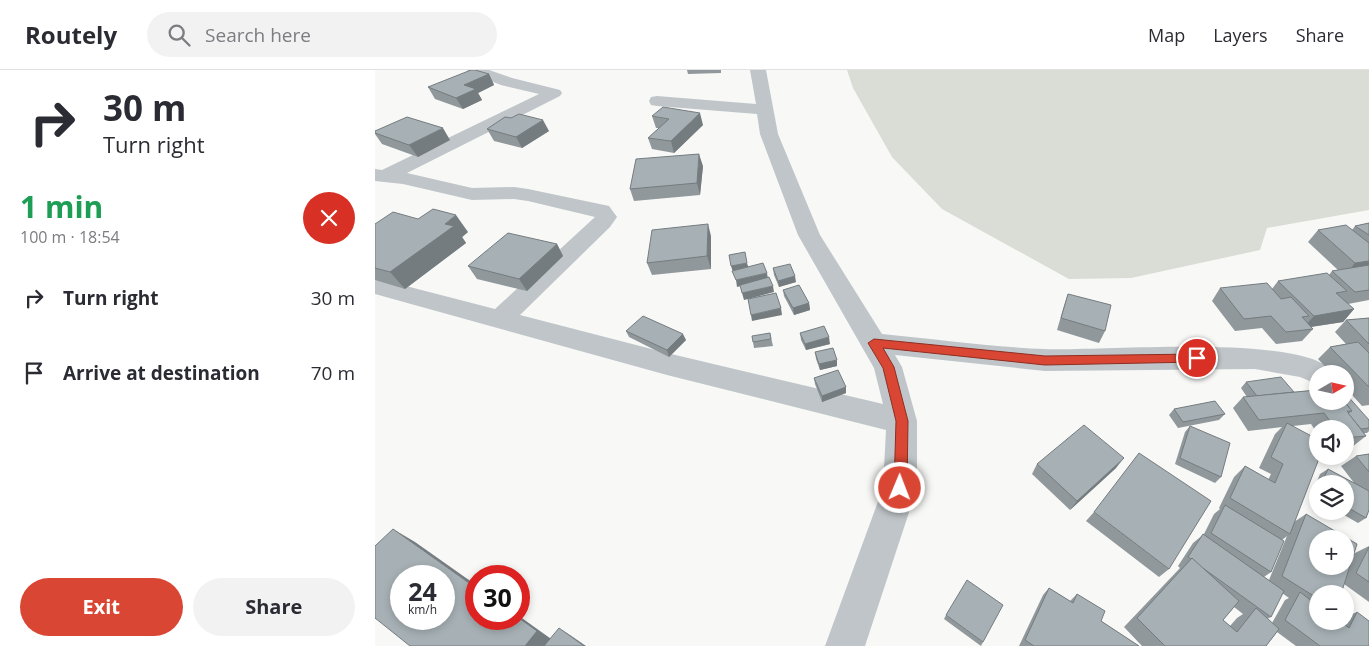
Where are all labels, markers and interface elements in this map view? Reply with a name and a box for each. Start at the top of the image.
search box [147,12,497,57]
text: Routely [25,18,117,51]
icon: search [165,21,193,49]
text: Search here [205,22,311,48]
text: Map [1148,23,1185,47]
text: Layers [1213,23,1268,47]
text: Share [1296,23,1344,47]
text: 30 m [103,84,186,131]
icon: right [20,90,85,155]
text: Turn right [103,129,205,159]
text: 1 min [20,186,103,227]
button: close [303,192,355,244]
text: 100 m · 18:54 [20,226,120,248]
icon: right [20,284,48,312]
text: Turn right [63,285,158,311]
text: 30 m [311,285,355,311]
pin [1176,337,1218,379]
icon: arrive [1183,344,1211,372]
icon: arrive [20,359,48,387]
text: Arrive at destination [63,360,260,386]
text: 70 m [311,360,355,386]
north arrow [1309,365,1354,410]
map controls [1309,365,1354,630]
button: sound [1309,420,1354,465]
position arrow [873,461,925,513]
button: layers [1309,475,1354,520]
button: + [1309,530,1354,575]
speed limit sign: 30 [465,565,530,630]
text: 24 [408,574,437,608]
button: Exit [20,578,183,636]
button: Share [193,578,355,636]
button: − [1309,585,1354,630]
text: km/h [408,601,437,618]

